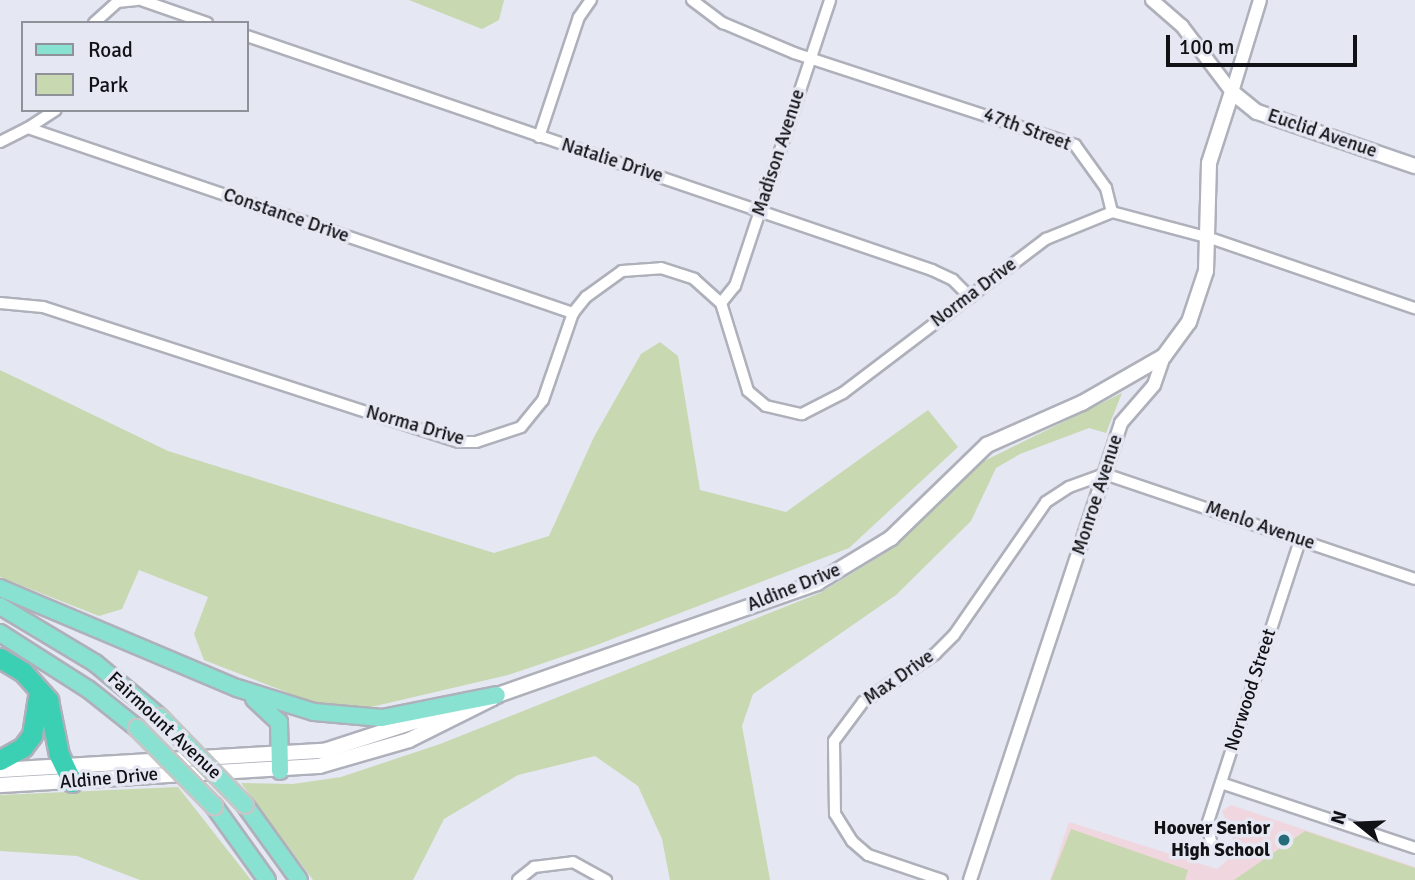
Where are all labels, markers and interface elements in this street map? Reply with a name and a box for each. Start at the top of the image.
legend [21,21,248,112]
scale bar [1170,21,1361,65]
text: 100 m [1179,34,1234,60]
text: Road [88,37,133,63]
text: Park [88,72,128,98]
street label: Madison Avenue [748,87,810,219]
street label: 47th Street [980,104,1074,156]
street label: Euclid Avenue [1264,105,1380,163]
street label: Natalie Drive [558,134,666,188]
street label: Constance Drive [220,184,352,248]
street label: Norma Drive [927,253,1021,333]
street label: Norma Drive [363,401,467,451]
street label: Monroe Avenue [1068,432,1128,558]
street label: Menlo Avenue [1202,497,1318,555]
street label: Aldine Drive [744,559,844,617]
street label: Norwood Street [1221,626,1281,754]
street label: Max Drive [860,646,938,710]
street label: Fairmount Avenue [102,667,226,785]
street label: Aldine Drive [59,763,159,795]
north arrow [1324,789,1394,859]
text: N [1326,808,1352,828]
place label: Hoover Senior High School [1154,818,1270,862]
marker: Hoover Senior High School [1276,832,1292,848]

